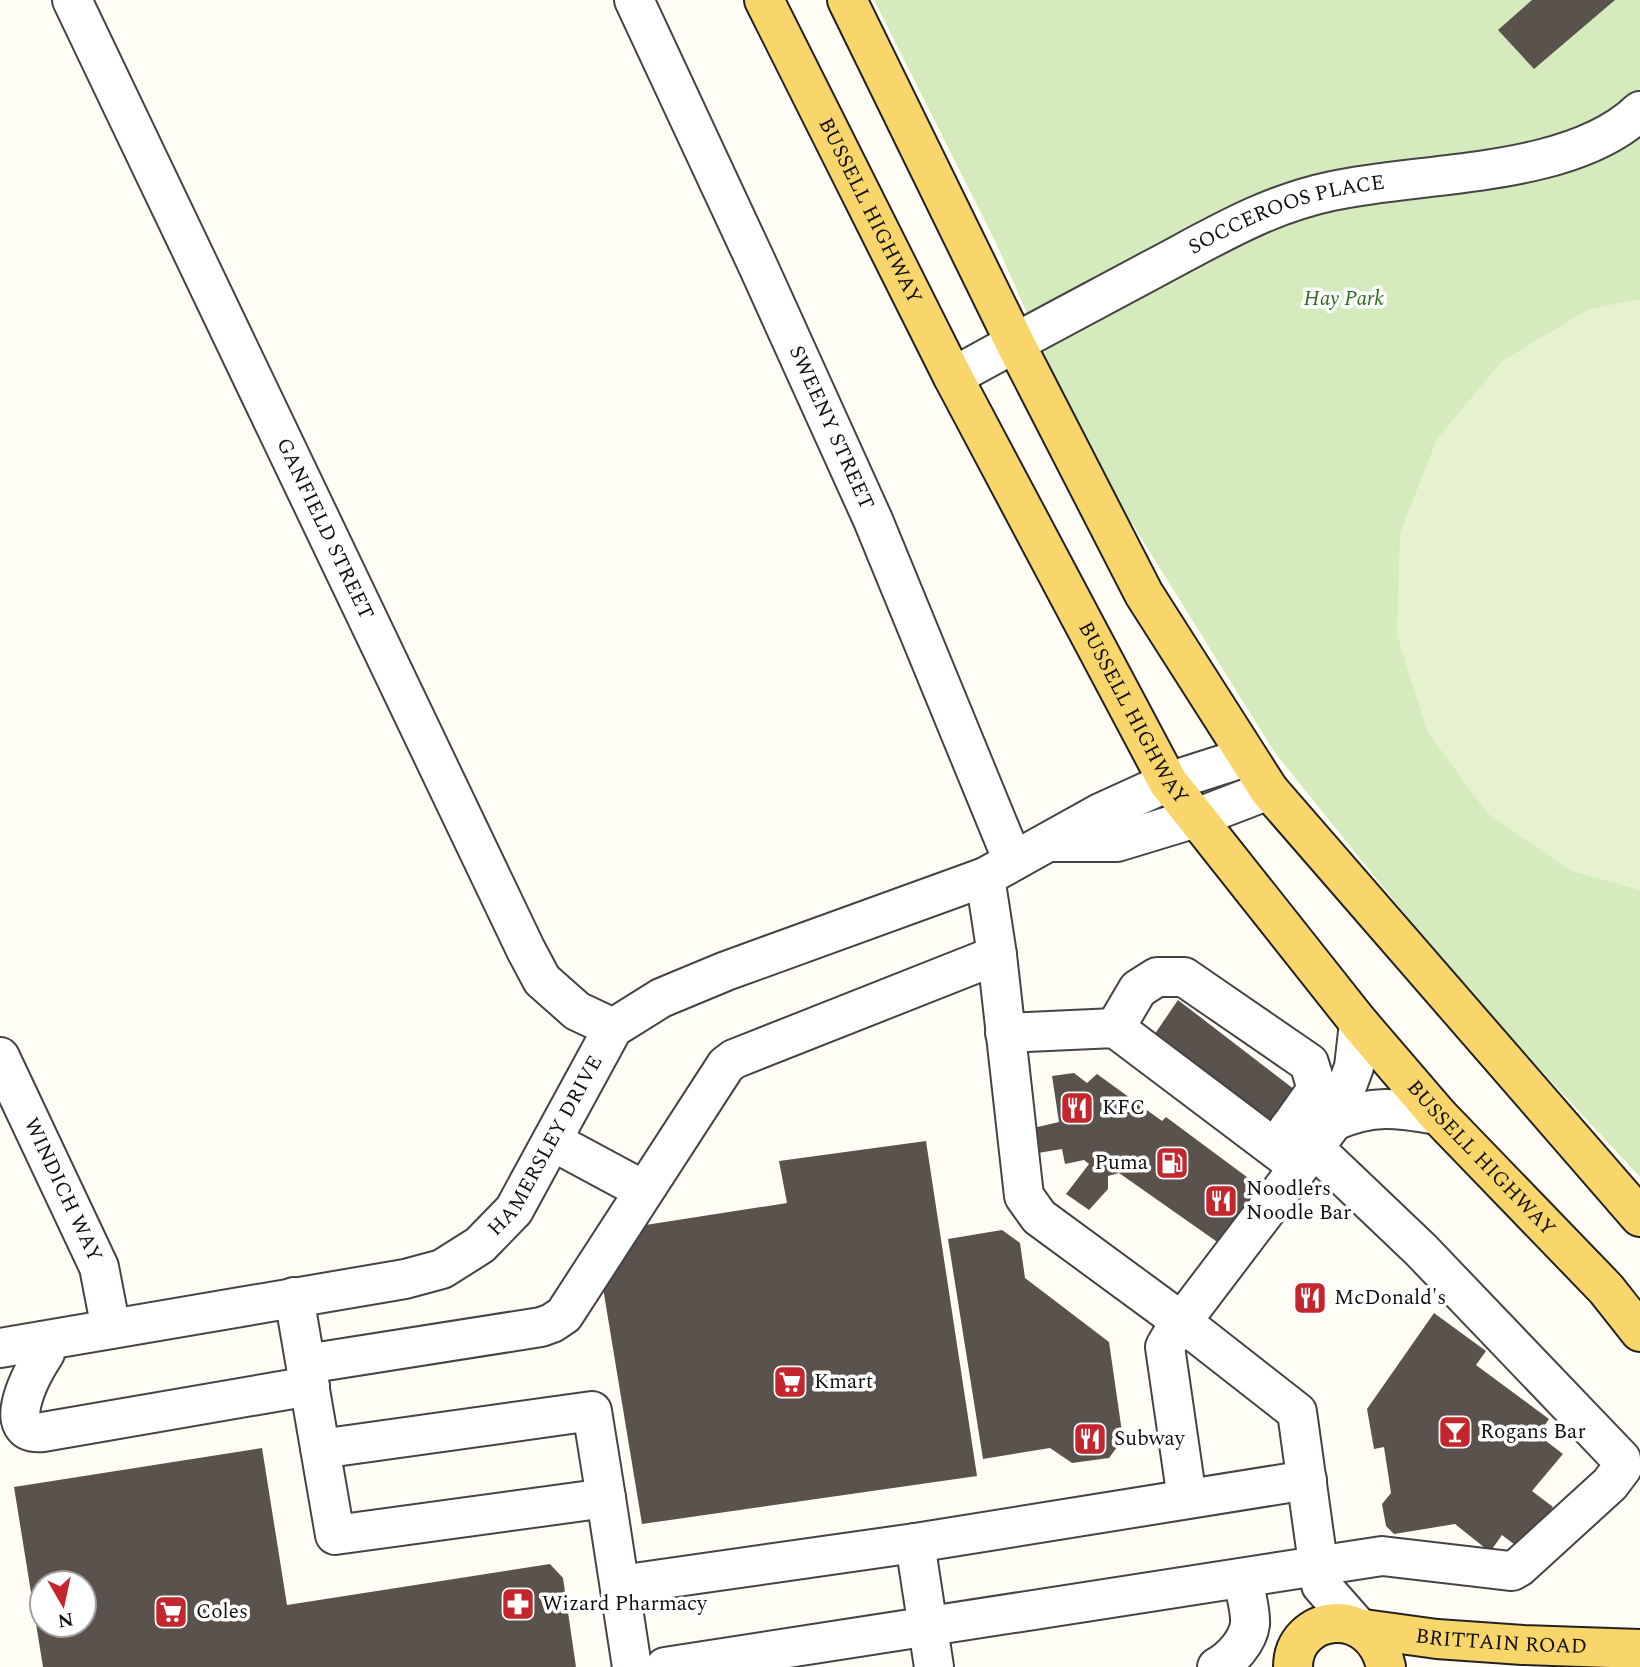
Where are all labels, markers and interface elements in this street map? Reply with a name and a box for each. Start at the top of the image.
street label: BUSSELL HIGHWAY [809,112,930,310]
street label: SOCCEROOS PLACE [1183,167,1387,263]
park label: Hay Park [1304,283,1384,315]
street label: SWEENY STREET [780,340,882,515]
street label: GANFIELD STREET [268,432,382,625]
street label: BUSSELL HIGHWAY [1070,616,1196,812]
street label: HAMERSLEY DRIVE [480,1049,611,1244]
street label: BUSSELL HIGHWAY [1399,1073,1563,1244]
restaurant icon: KFC [1058,1089,1096,1127]
place label: KFC [1102,1092,1145,1124]
street label: WINDICH WAY [15,1112,110,1267]
fuel station icon: Puma [1153,1144,1191,1182]
place label: Puma [1095,1147,1149,1179]
place label: Noodlers Noodle Bar [1246,1173,1351,1229]
restaurant icon: Noodlers Noodle Bar [1202,1182,1240,1220]
restaurant icon: McDonald's [1291,1279,1329,1317]
place label: McDonald's [1334,1282,1446,1314]
supermarket icon: Kmart [771,1363,809,1401]
place label: Kmart [814,1366,873,1398]
bar icon: Rogans Bar [1436,1413,1474,1451]
place label: Rogans Bar [1480,1416,1586,1448]
restaurant icon: Subway [1071,1420,1109,1458]
place label: Subway [1114,1423,1186,1455]
north arrow [28,1569,98,1639]
pharmacy icon: Wizard Pharmacy [499,1585,537,1623]
place label: Wizard Pharmacy [542,1588,708,1620]
supermarket icon: Coles [152,1593,190,1631]
place label: Coles [196,1596,248,1628]
text: N [55,1604,75,1635]
street label: BRITTAIN ROAD [1413,1620,1588,1663]

